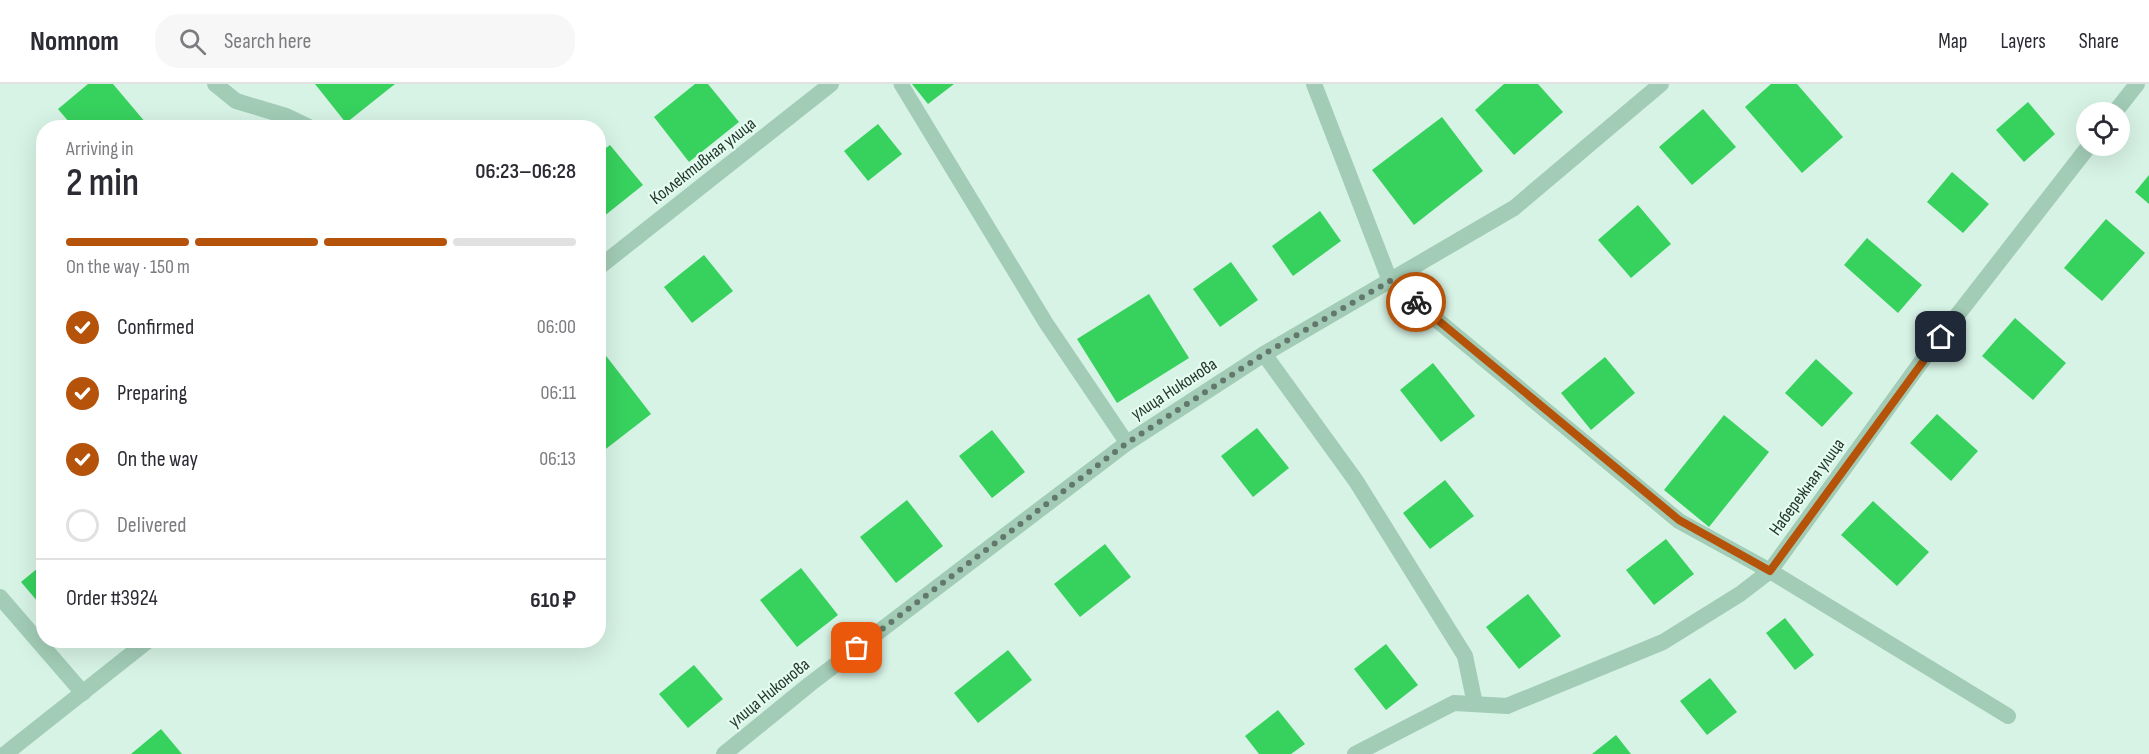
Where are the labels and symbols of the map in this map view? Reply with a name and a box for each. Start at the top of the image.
street label: Коллективная улица [646,113,760,209]
courier [1386,272,1446,332]
pin [1915,311,1966,362]
street label: улица Никонова [1127,353,1221,425]
street label: Набережная улица [1765,434,1849,540]
pin [831,622,882,673]
street label: улица Никонова [724,654,814,732]

